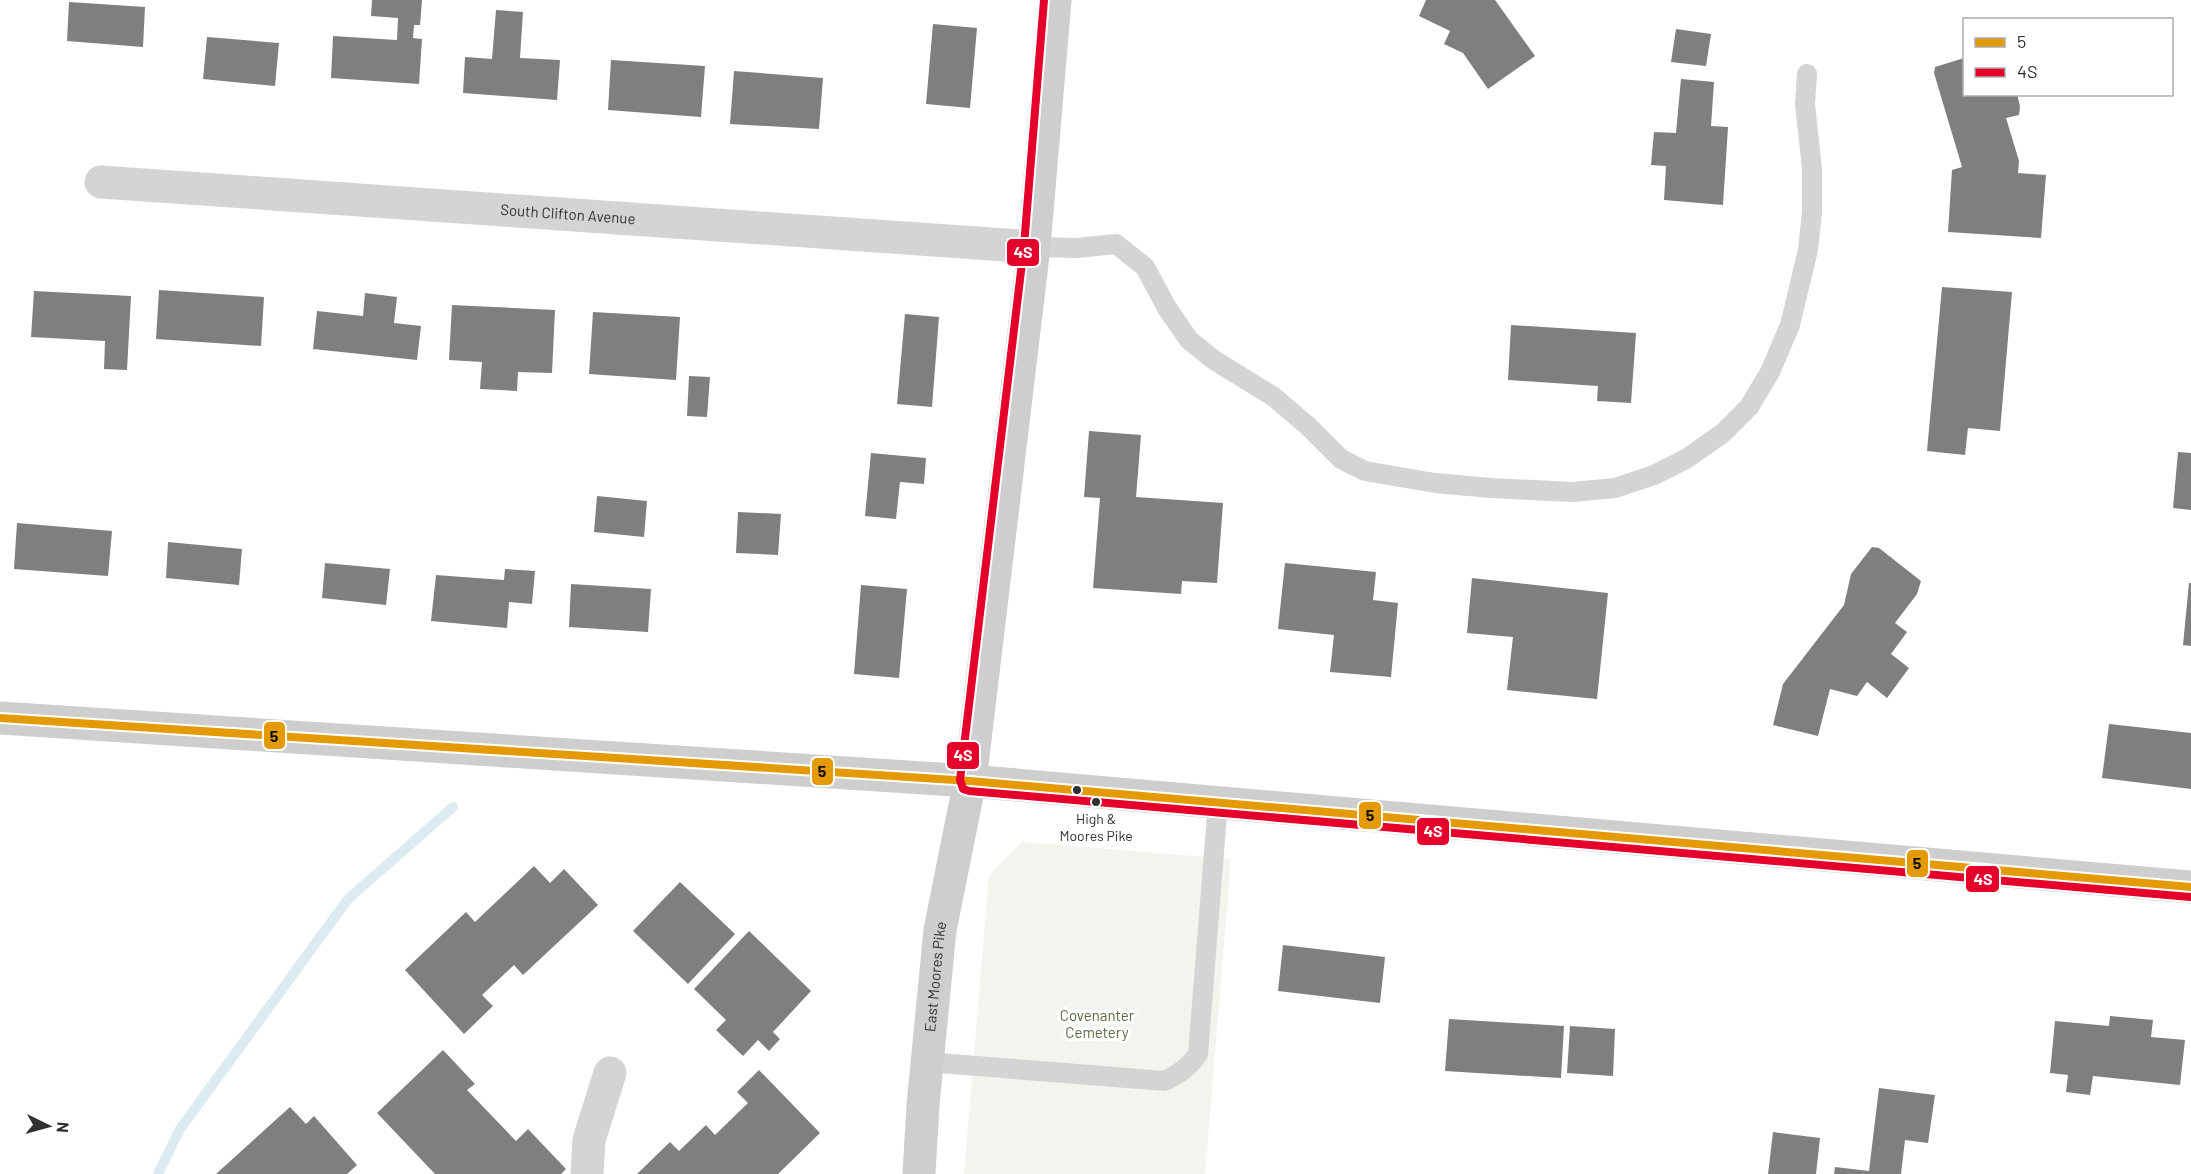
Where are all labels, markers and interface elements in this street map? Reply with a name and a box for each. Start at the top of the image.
legend [1963,18,2173,96]
text: 5 [2017,30,2026,52]
text: 4S [2017,60,2037,82]
street label: South Clifton Avenue [500,200,636,227]
line badge: 4S [1006,238,1040,267]
text: 4S [1013,242,1033,261]
line badge: 5 [263,721,286,750]
text: 5 [270,726,279,745]
line badge: 4S [946,741,980,770]
text: 4S [953,745,973,764]
line badge: 5 [811,757,834,786]
text: 5 [818,761,827,780]
unlabelled marker [1071,784,1083,796]
marker: High & Moores Pike [1090,796,1102,808]
line badge: 5 [1358,801,1382,830]
text: 5 [1366,805,1375,824]
place label: High & Moores Pike [1059,810,1133,844]
line badge: 4S [1416,817,1450,846]
text: 4S [1423,821,1443,840]
line badge: 5 [1906,849,1929,878]
text: 5 [1913,853,1922,872]
line badge: 4S [1965,865,2000,893]
text: 4S [1973,869,1993,888]
street label: East Moores Pike [920,920,950,1033]
park label: Covenanter Cemetery [1060,1006,1135,1041]
north arrow [18,1096,78,1156]
text: N [54,1121,73,1133]

